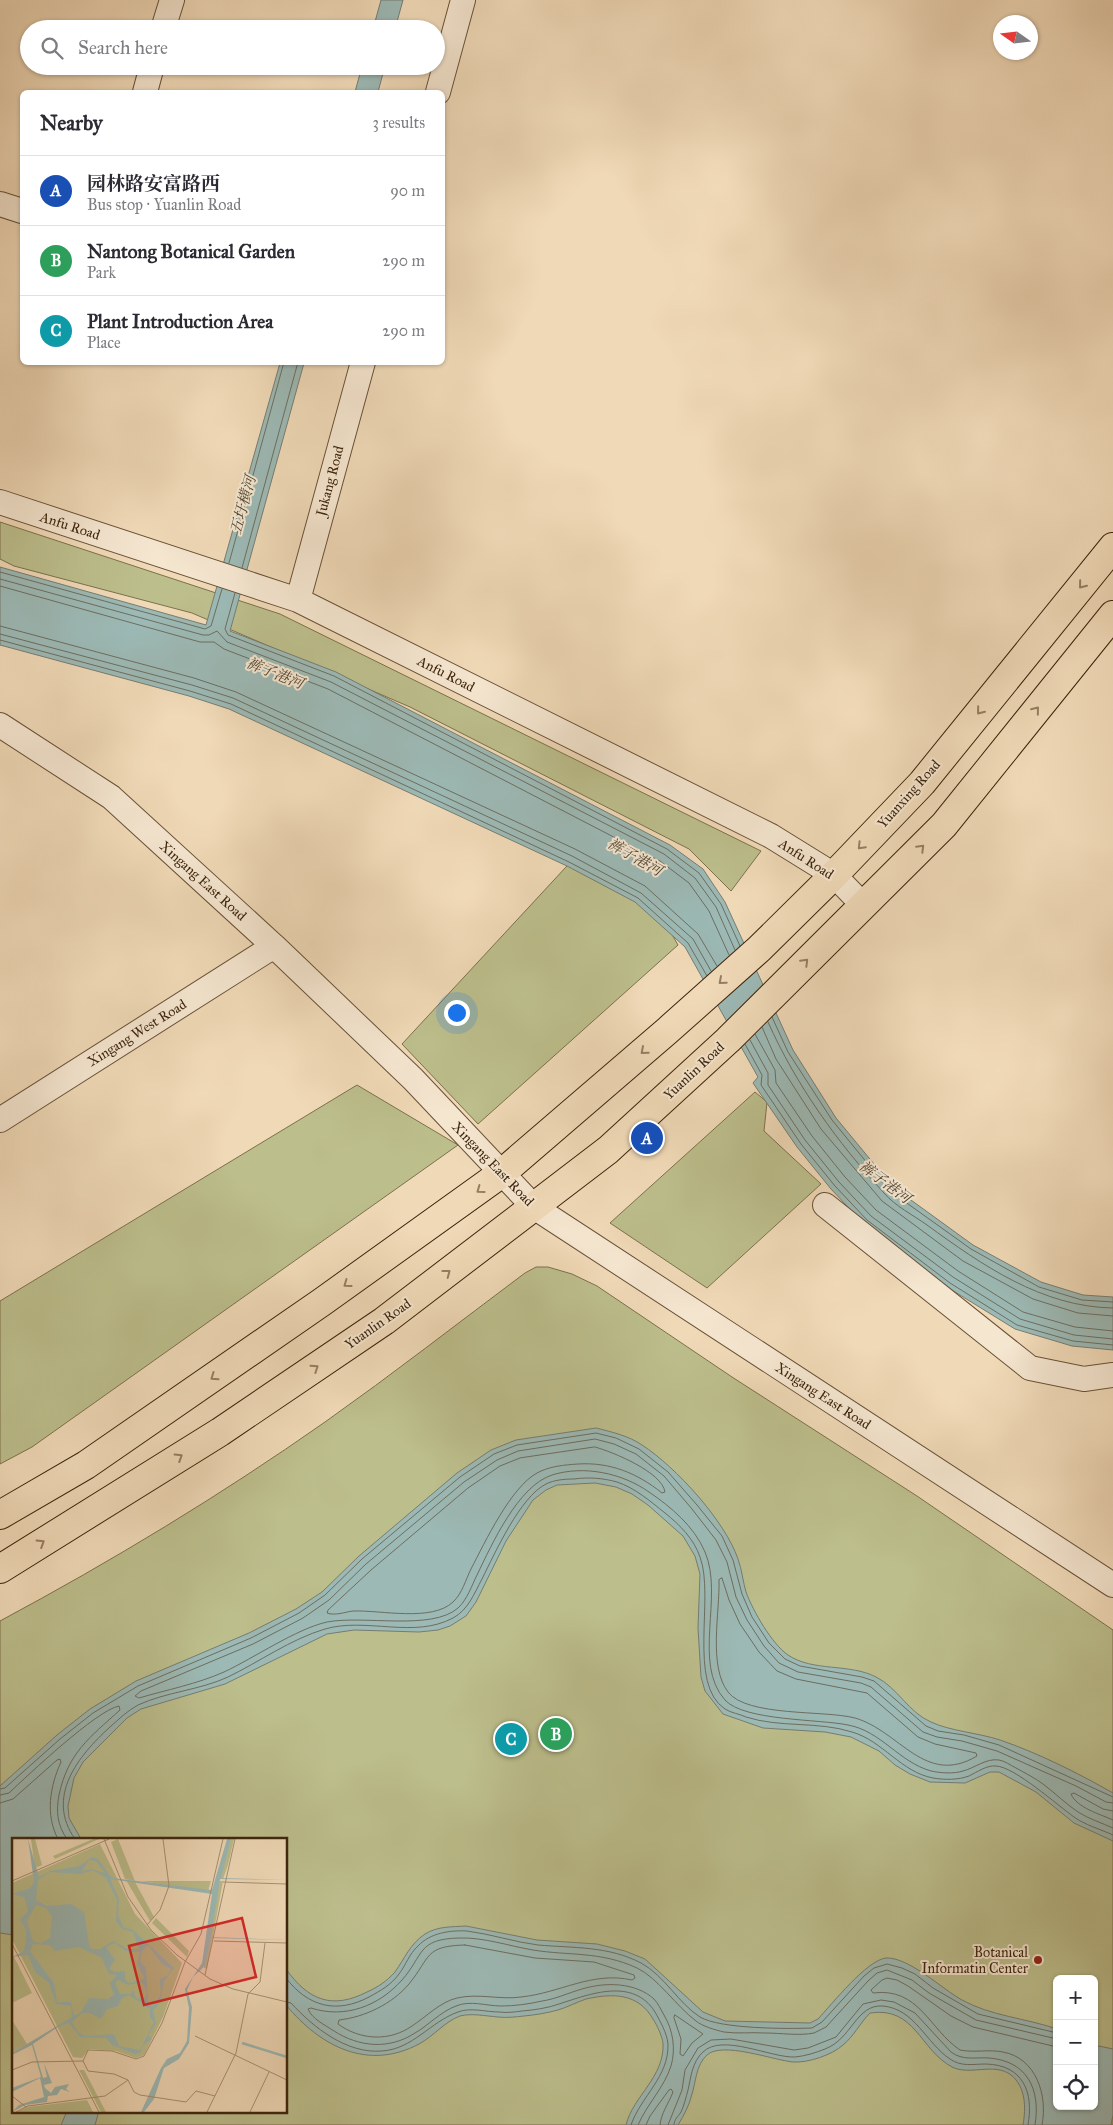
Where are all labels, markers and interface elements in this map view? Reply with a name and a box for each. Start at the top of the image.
north arrow [993,15,1038,60]
search box [20,20,445,75]
icon: search [38,34,66,62]
text: Search here [78,36,168,59]
text: Nearby [40,110,103,136]
text: 3 results [372,113,425,132]
text: 园林路安富路西 [87,172,220,195]
text: A [51,181,61,200]
text: 90 m [390,181,425,200]
text: Bus stop · Yuanlin Road [87,195,241,214]
text: Nantong Botanical Garden [87,240,295,263]
text: B [51,251,61,270]
text: 290 m [382,251,425,270]
text: Park [87,263,116,282]
text: Plant Introduction Area [87,310,273,333]
text: C [51,321,61,340]
text: 290 m [382,321,425,340]
text: Place [87,333,121,352]
street label: Jukang Road [312,444,349,520]
water label: 五圩横河 [227,471,260,536]
street label: Anfu Road [37,508,102,544]
one-way arrow [1080,579,1088,588]
street label: Anfu Road [414,652,477,696]
water label: 裤子港河 [244,653,309,694]
one-way arrow [978,705,986,714]
one-way arrow [1031,707,1039,716]
street label: Yuanxing Road [874,756,944,832]
water label: 裤子港河 [605,834,668,881]
street label: Anfu Road [775,834,837,883]
street label: Xingang East Road [156,838,250,924]
one-way arrow [858,841,867,850]
one-way arrow [915,845,924,854]
one-way arrow [799,959,808,968]
one-way arrow [719,975,728,984]
street label: Xingang West Road [84,996,190,1070]
your location [444,1000,470,1026]
street label: Yuanlin Road [660,1039,728,1103]
one-way arrow [640,1045,649,1054]
street label: Xingang East Road [448,1118,538,1210]
pin: A [631,1119,663,1157]
water label: 裤子港河 [856,1157,917,1209]
one-way arrow [476,1184,486,1193]
one-way arrow [441,1271,450,1279]
one-way arrow [344,1278,353,1287]
street label: Yuanlin Road [342,1295,414,1353]
street label: Xingang East Road [772,1359,874,1433]
one-way arrow [309,1365,319,1374]
one-way arrow [210,1371,220,1380]
one-way arrow [174,1454,183,1464]
one-way arrow [36,1540,45,1549]
pin: B [540,1715,572,1753]
pin: C [495,1720,527,1758]
inset map [12,1838,288,2112]
place label: Botanical Informatin Center [921,1944,1029,1977]
marker: Botanical Informatin Center [1032,1954,1044,1966]
map controls [1053,1975,1098,2110]
button: + [1053,1975,1098,2020]
button: − [1053,2020,1098,2065]
button: locate [1053,2065,1098,2110]

